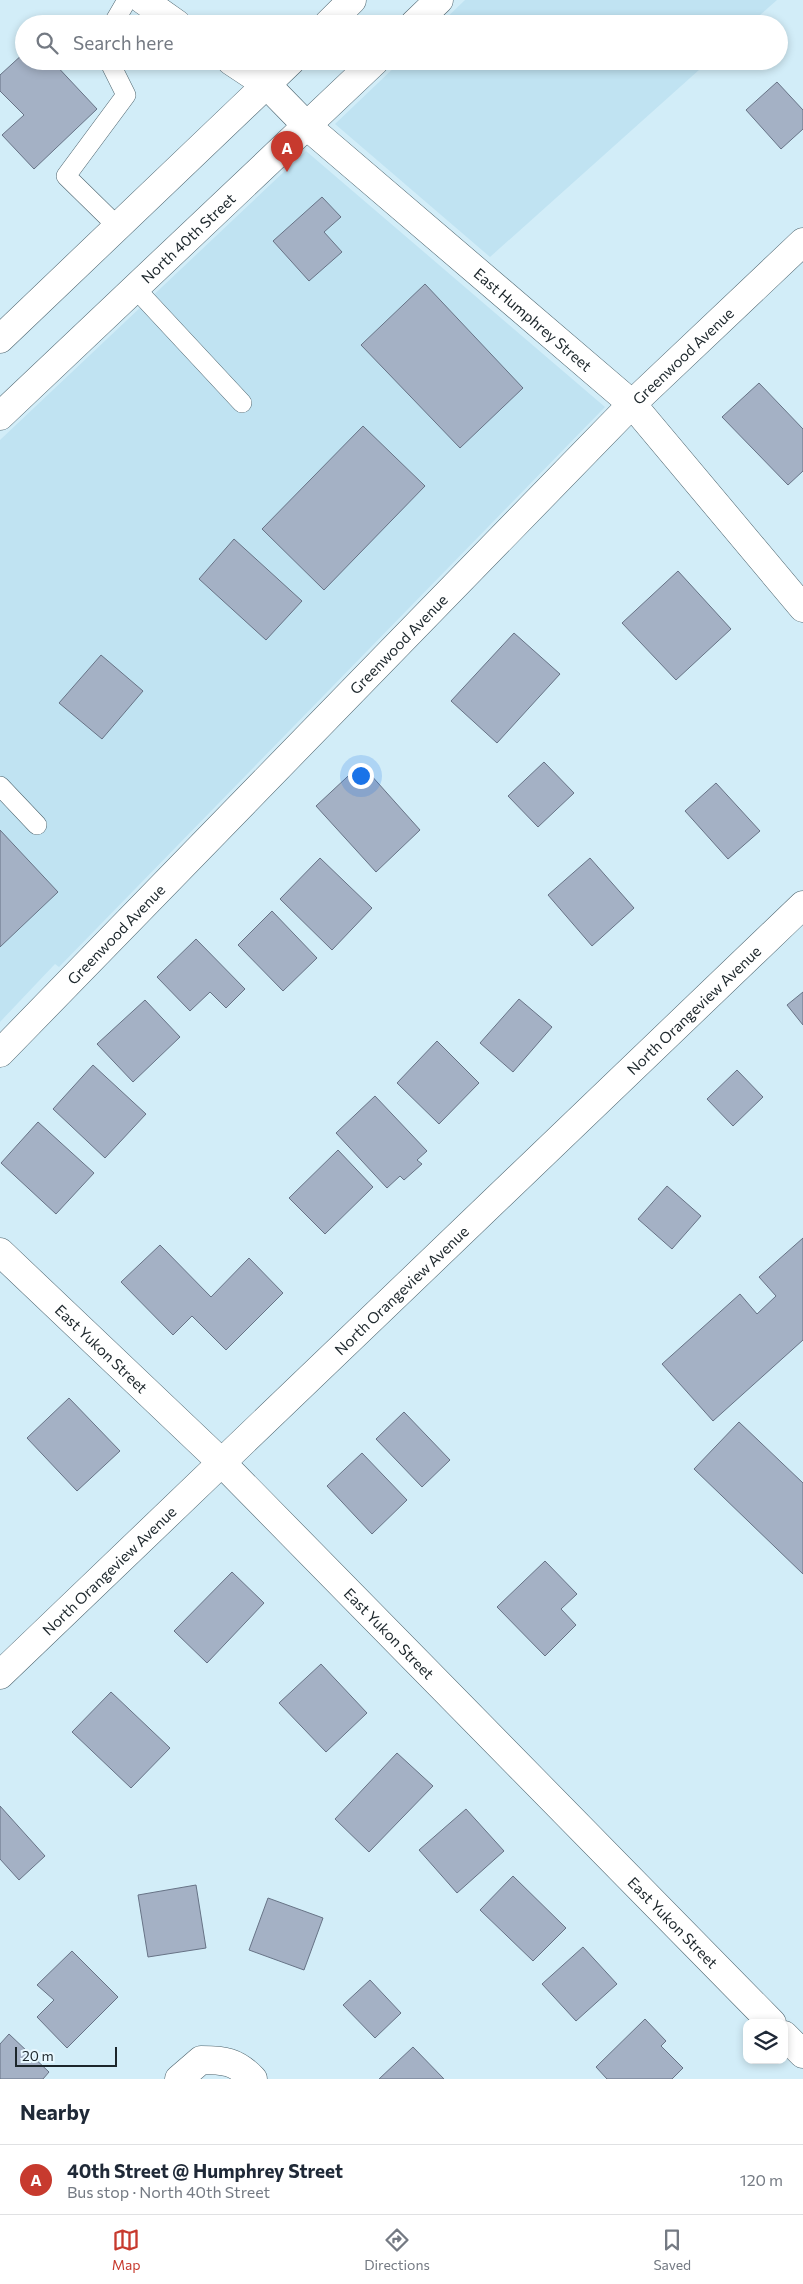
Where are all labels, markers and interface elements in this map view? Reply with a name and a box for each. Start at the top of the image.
search box [15,15,788,70]
icon: search [33,29,61,57]
text: Search here [73,31,173,54]
pin: A [271,131,303,172]
street label: North 40th Street [137,189,239,287]
street label: East Humphrey Street [470,264,596,375]
street label: Greenwood Avenue [629,304,737,408]
street label: Greenwood Avenue [346,590,451,698]
your location [348,763,374,789]
street label: Greenwood Avenue [63,880,168,988]
street label: North Orangeview Avenue [623,942,764,1078]
street label: North Orangeview Avenue [331,1222,472,1358]
street label: East Yukon Street [52,1300,151,1396]
street label: North Orangeview Avenue [38,1502,180,1639]
street label: East Yukon Street [341,1584,438,1683]
street label: East Yukon Street [624,1873,722,1972]
map controls [743,2019,788,2064]
button: layers [743,2019,788,2064]
scale bar [15,2044,118,2067]
text: 20 m [22,2047,54,2064]
text: Nearby [20,2099,90,2124]
text: 40th Street @ Humphrey Street [67,2159,343,2182]
text: A [30,2170,42,2189]
text: 120 m [740,2170,783,2189]
text: Bus stop · North 40th Street [67,2182,270,2201]
tab: Map [112,2226,141,2273]
tab: Directions [364,2226,430,2273]
tab: Saved [653,2226,691,2273]

